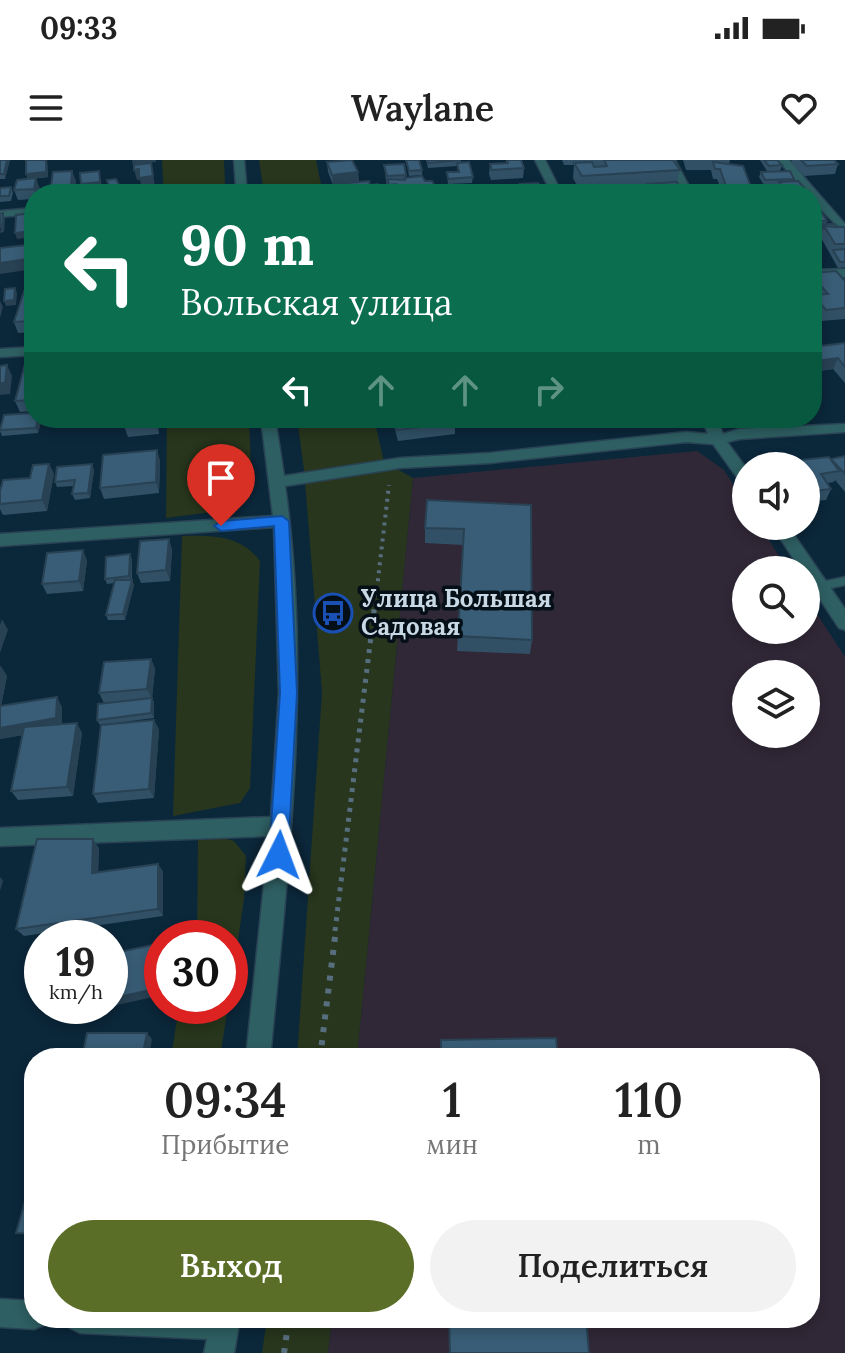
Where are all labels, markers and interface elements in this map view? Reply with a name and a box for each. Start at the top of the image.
text: 09:33 [40,9,117,47]
text: Waylane [351,85,494,131]
icon: menu [24,86,68,130]
icon: heart [777,86,821,130]
text: 90 m [180,209,314,280]
icon: left [48,216,152,320]
text: Вольская улица [180,279,453,325]
icon: left [275,368,319,412]
icon: ahead [359,368,403,412]
icon: ahead [443,368,487,412]
icon: right [527,368,571,412]
pin [187,444,255,526]
map controls [732,452,820,748]
button: sound [732,452,820,540]
icon: arrive [199,456,243,500]
button: search [732,556,820,644]
place label: Улица Большая Садовая [361,583,552,642]
bus stop icon: Улица Большая Садовая [312,592,354,634]
button: layers [732,660,820,748]
position arrow [237,813,321,897]
speed limit sign: 30 [144,920,248,1024]
text: 19 [56,936,96,987]
text: km/h [49,979,103,1004]
text: 09:34 [164,1069,287,1130]
text: 1 [443,1069,462,1130]
text: 110 [615,1069,683,1130]
text: Прибытие [161,1128,289,1161]
text: мин [426,1128,478,1161]
text: m [637,1128,661,1161]
button: Выход [48,1220,414,1312]
button: Поделиться [430,1220,796,1312]

